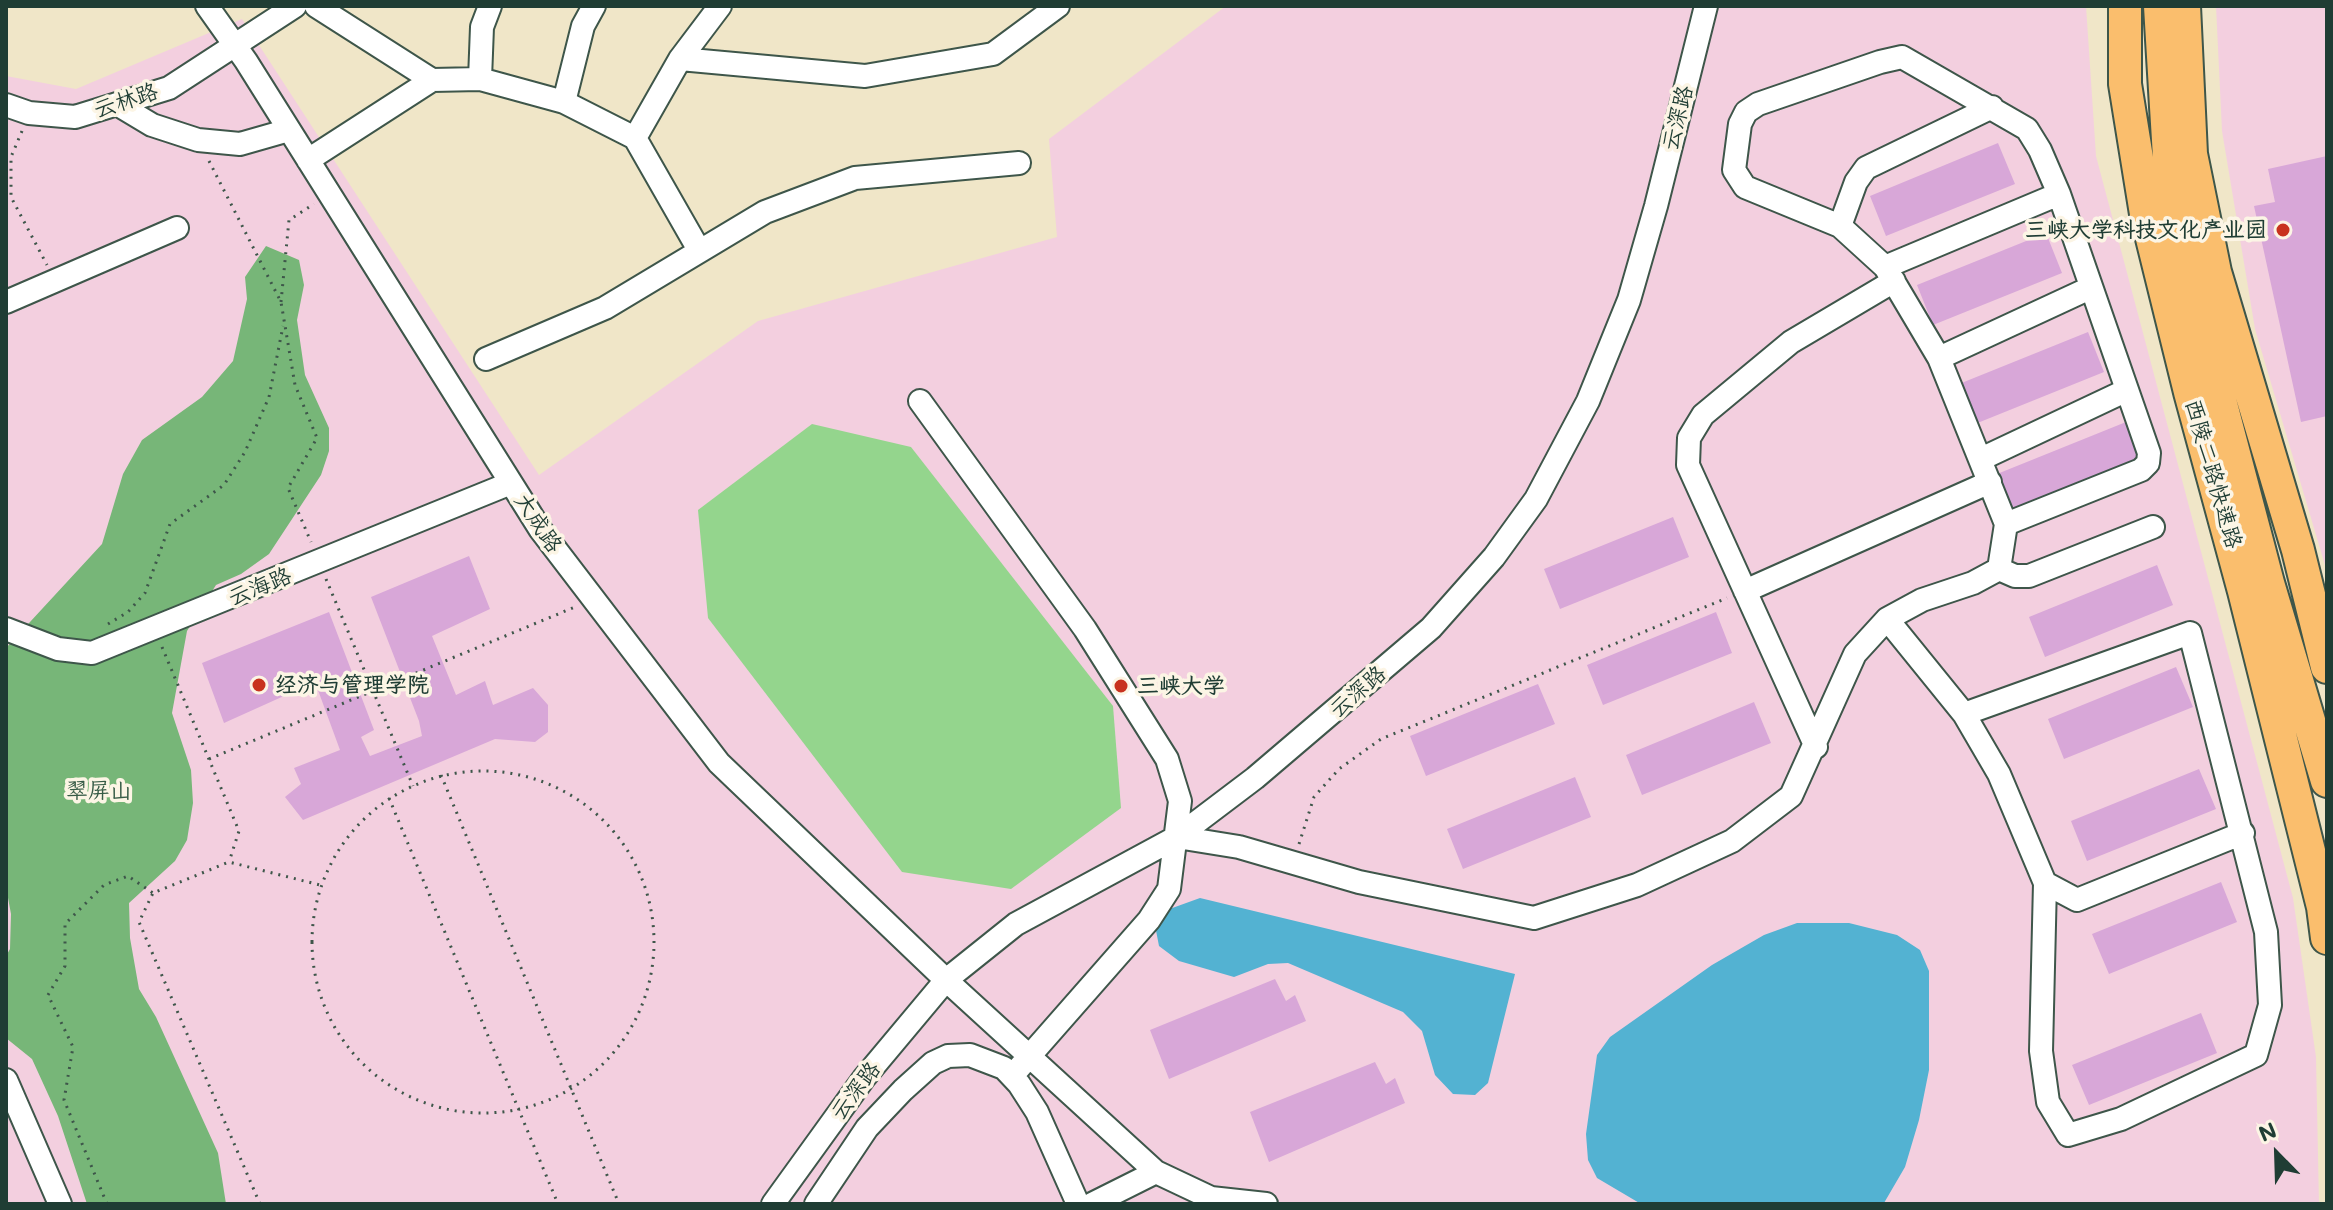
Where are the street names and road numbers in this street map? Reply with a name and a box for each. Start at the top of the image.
street label: 云林路 [91,78,161,124]
street label: 云深路 [1657,83,1699,153]
street label: 西陵二路快速路 [2179,396,2247,552]
street label: 大成路 [509,488,567,558]
street label: 云海路 [224,562,296,612]
street label: 云深路 [1324,660,1392,724]
street label: 云深路 [826,1057,886,1125]

